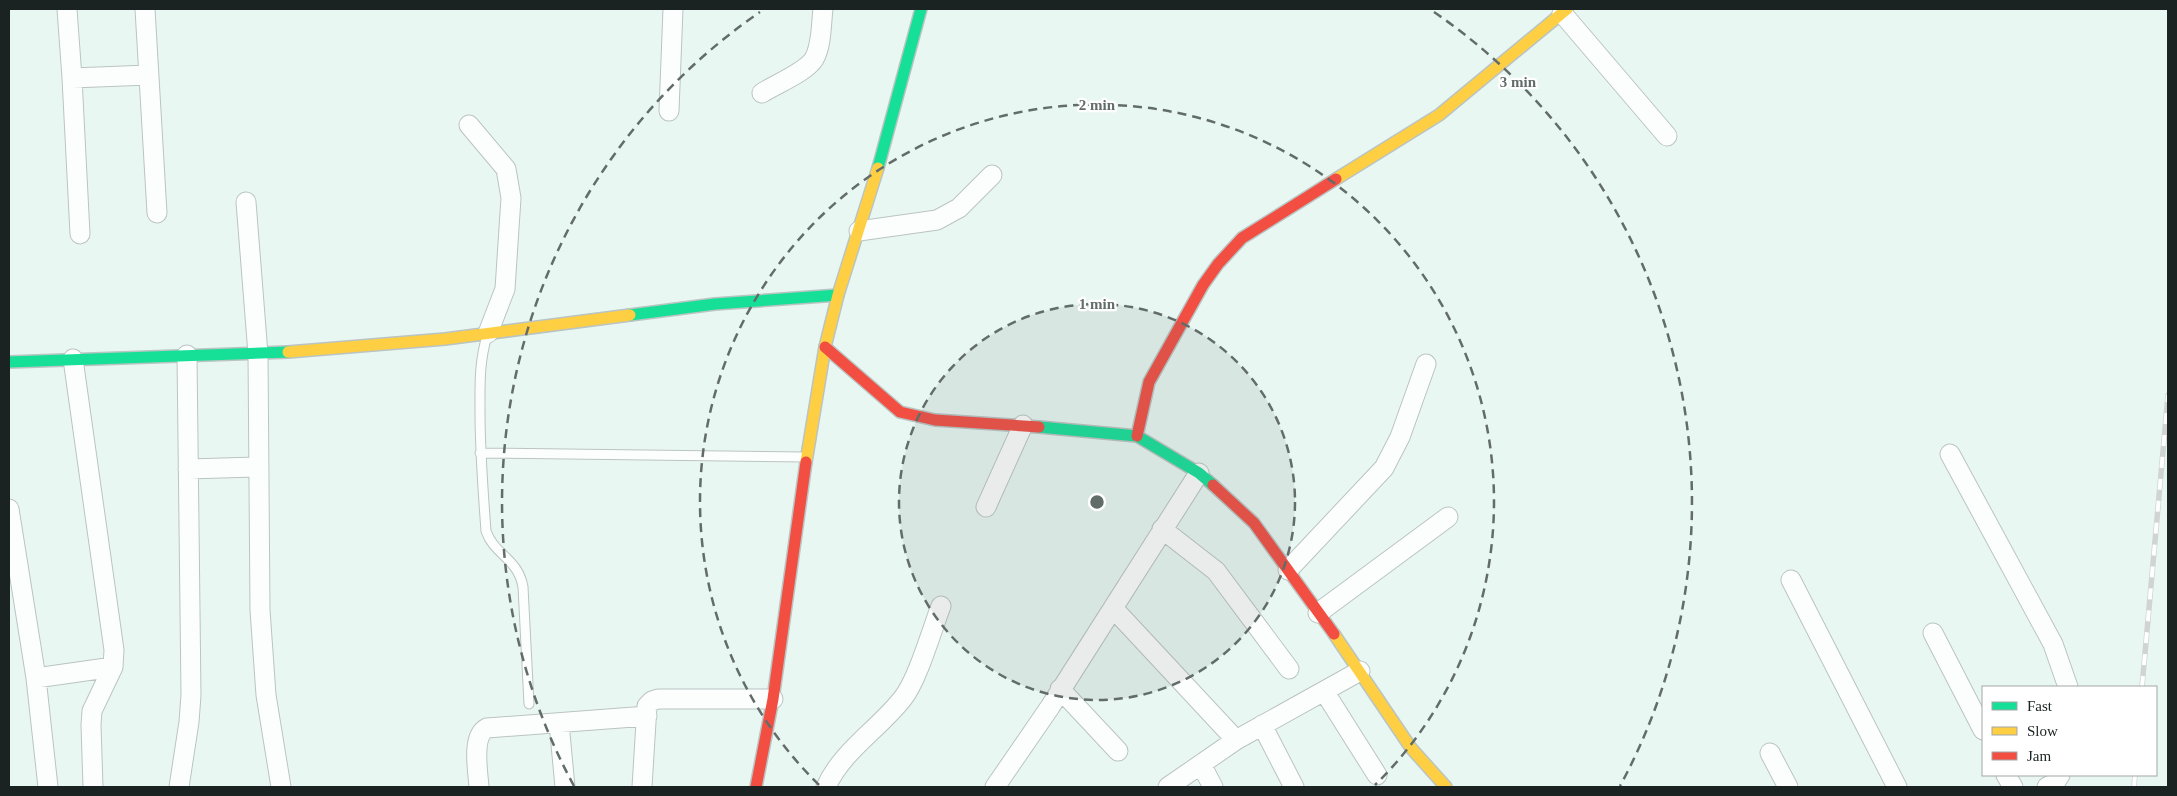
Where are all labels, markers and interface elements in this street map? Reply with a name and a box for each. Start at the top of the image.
text: 3 min [1500,74,1537,90]
text: 2 min [1079,97,1116,113]
text: 1 min [1079,296,1116,312]
centre of rings [1088,493,1106,511]
legend [1982,686,2157,776]
text: Fast [2027,698,2053,714]
text: Slow [2027,723,2058,739]
text: Jam [2027,748,2051,764]

